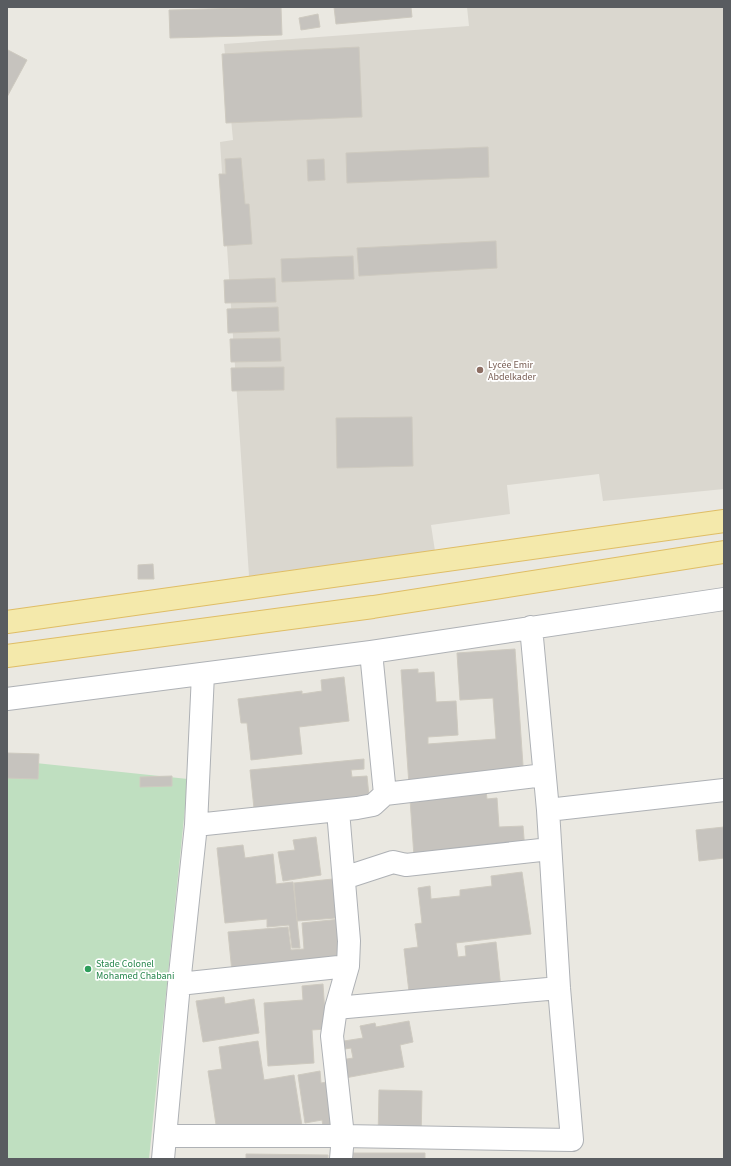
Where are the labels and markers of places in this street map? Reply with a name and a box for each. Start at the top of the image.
place label: Lycée Emir Abdelkader [488,358,536,384]
marker: Lycée Emir Abdelkader [475,365,485,375]
place label: Stade Colonel Mohamed Chabani [96,957,175,983]
marker: Stade Colonel Mohamed Chabani [83,964,93,974]

